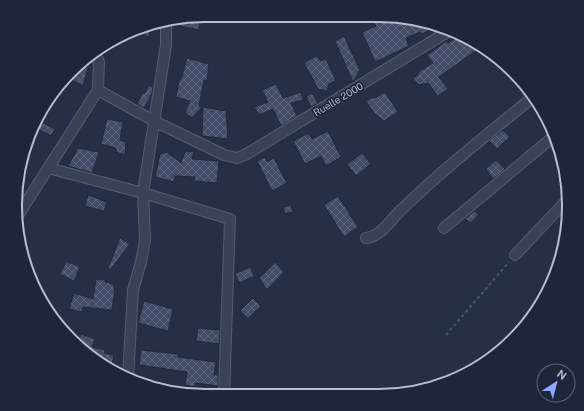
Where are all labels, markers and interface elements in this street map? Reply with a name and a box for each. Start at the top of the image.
street label: Ruelle 2000 [311,79,365,119]
north arrow [536,363,576,403]
text: N [555,368,569,382]

